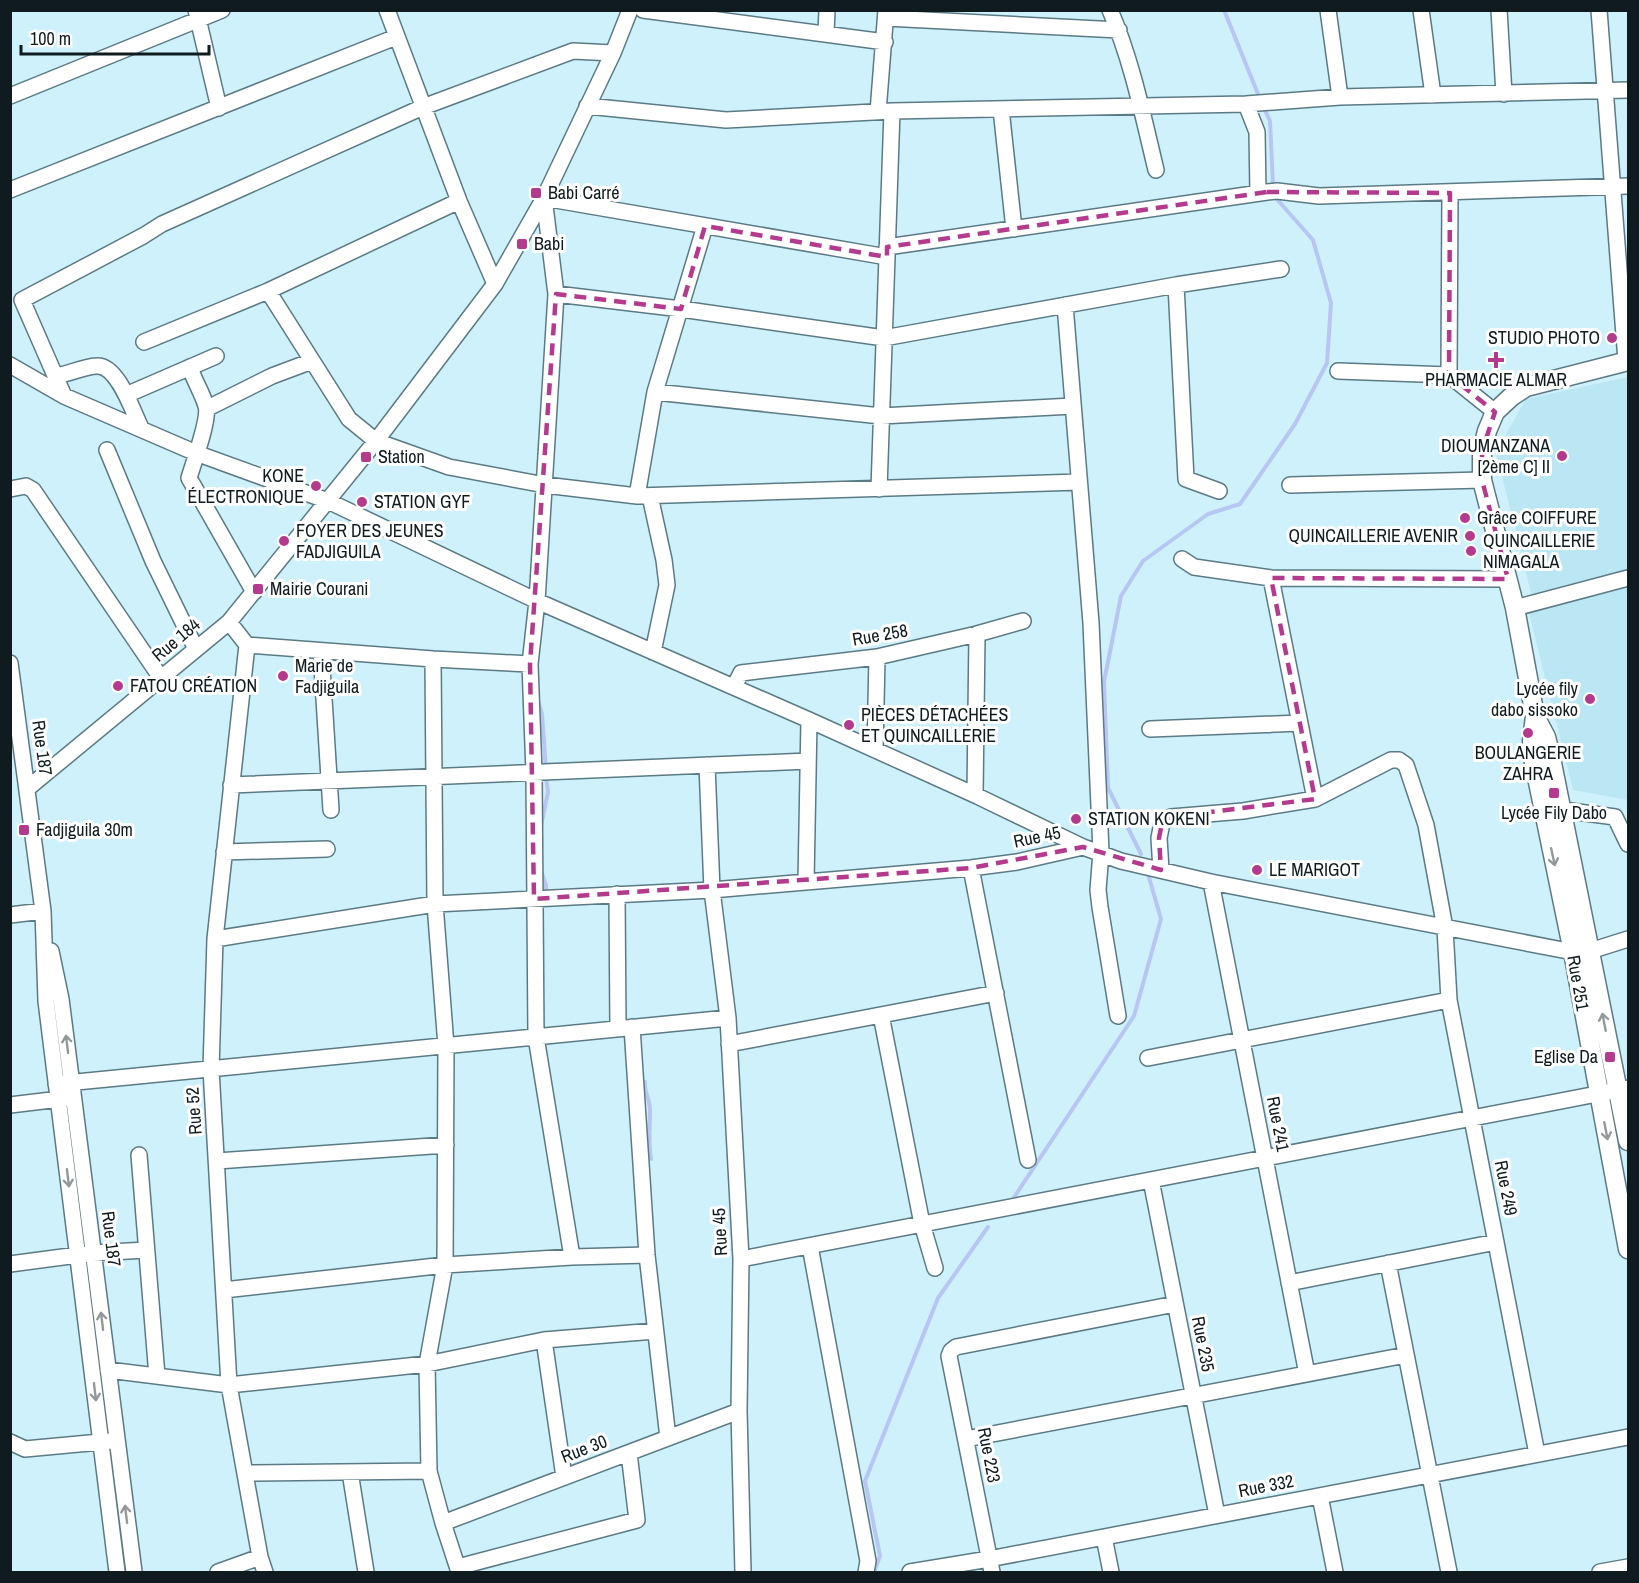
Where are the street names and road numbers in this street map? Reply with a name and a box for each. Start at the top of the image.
street label: Rue 184 [146,612,205,667]
street label: Rue 258 [850,617,910,652]
street label: Rue 187 [26,719,59,777]
street label: Rue 45 [1011,819,1063,854]
street label: Rue 251 [1561,953,1596,1013]
street label: Rue 52 [179,1086,208,1136]
street label: Rue 241 [1261,1094,1296,1154]
street label: Rue 249 [1489,1158,1524,1218]
street label: Rue 45 [706,1208,733,1256]
street label: Rue 187 [96,1210,127,1268]
street label: Rue 235 [1186,1314,1221,1374]
street label: Rue 223 [972,1425,1007,1485]
street label: Rue 30 [557,1428,611,1469]
street label: Rue 332 [1236,1468,1296,1503]

